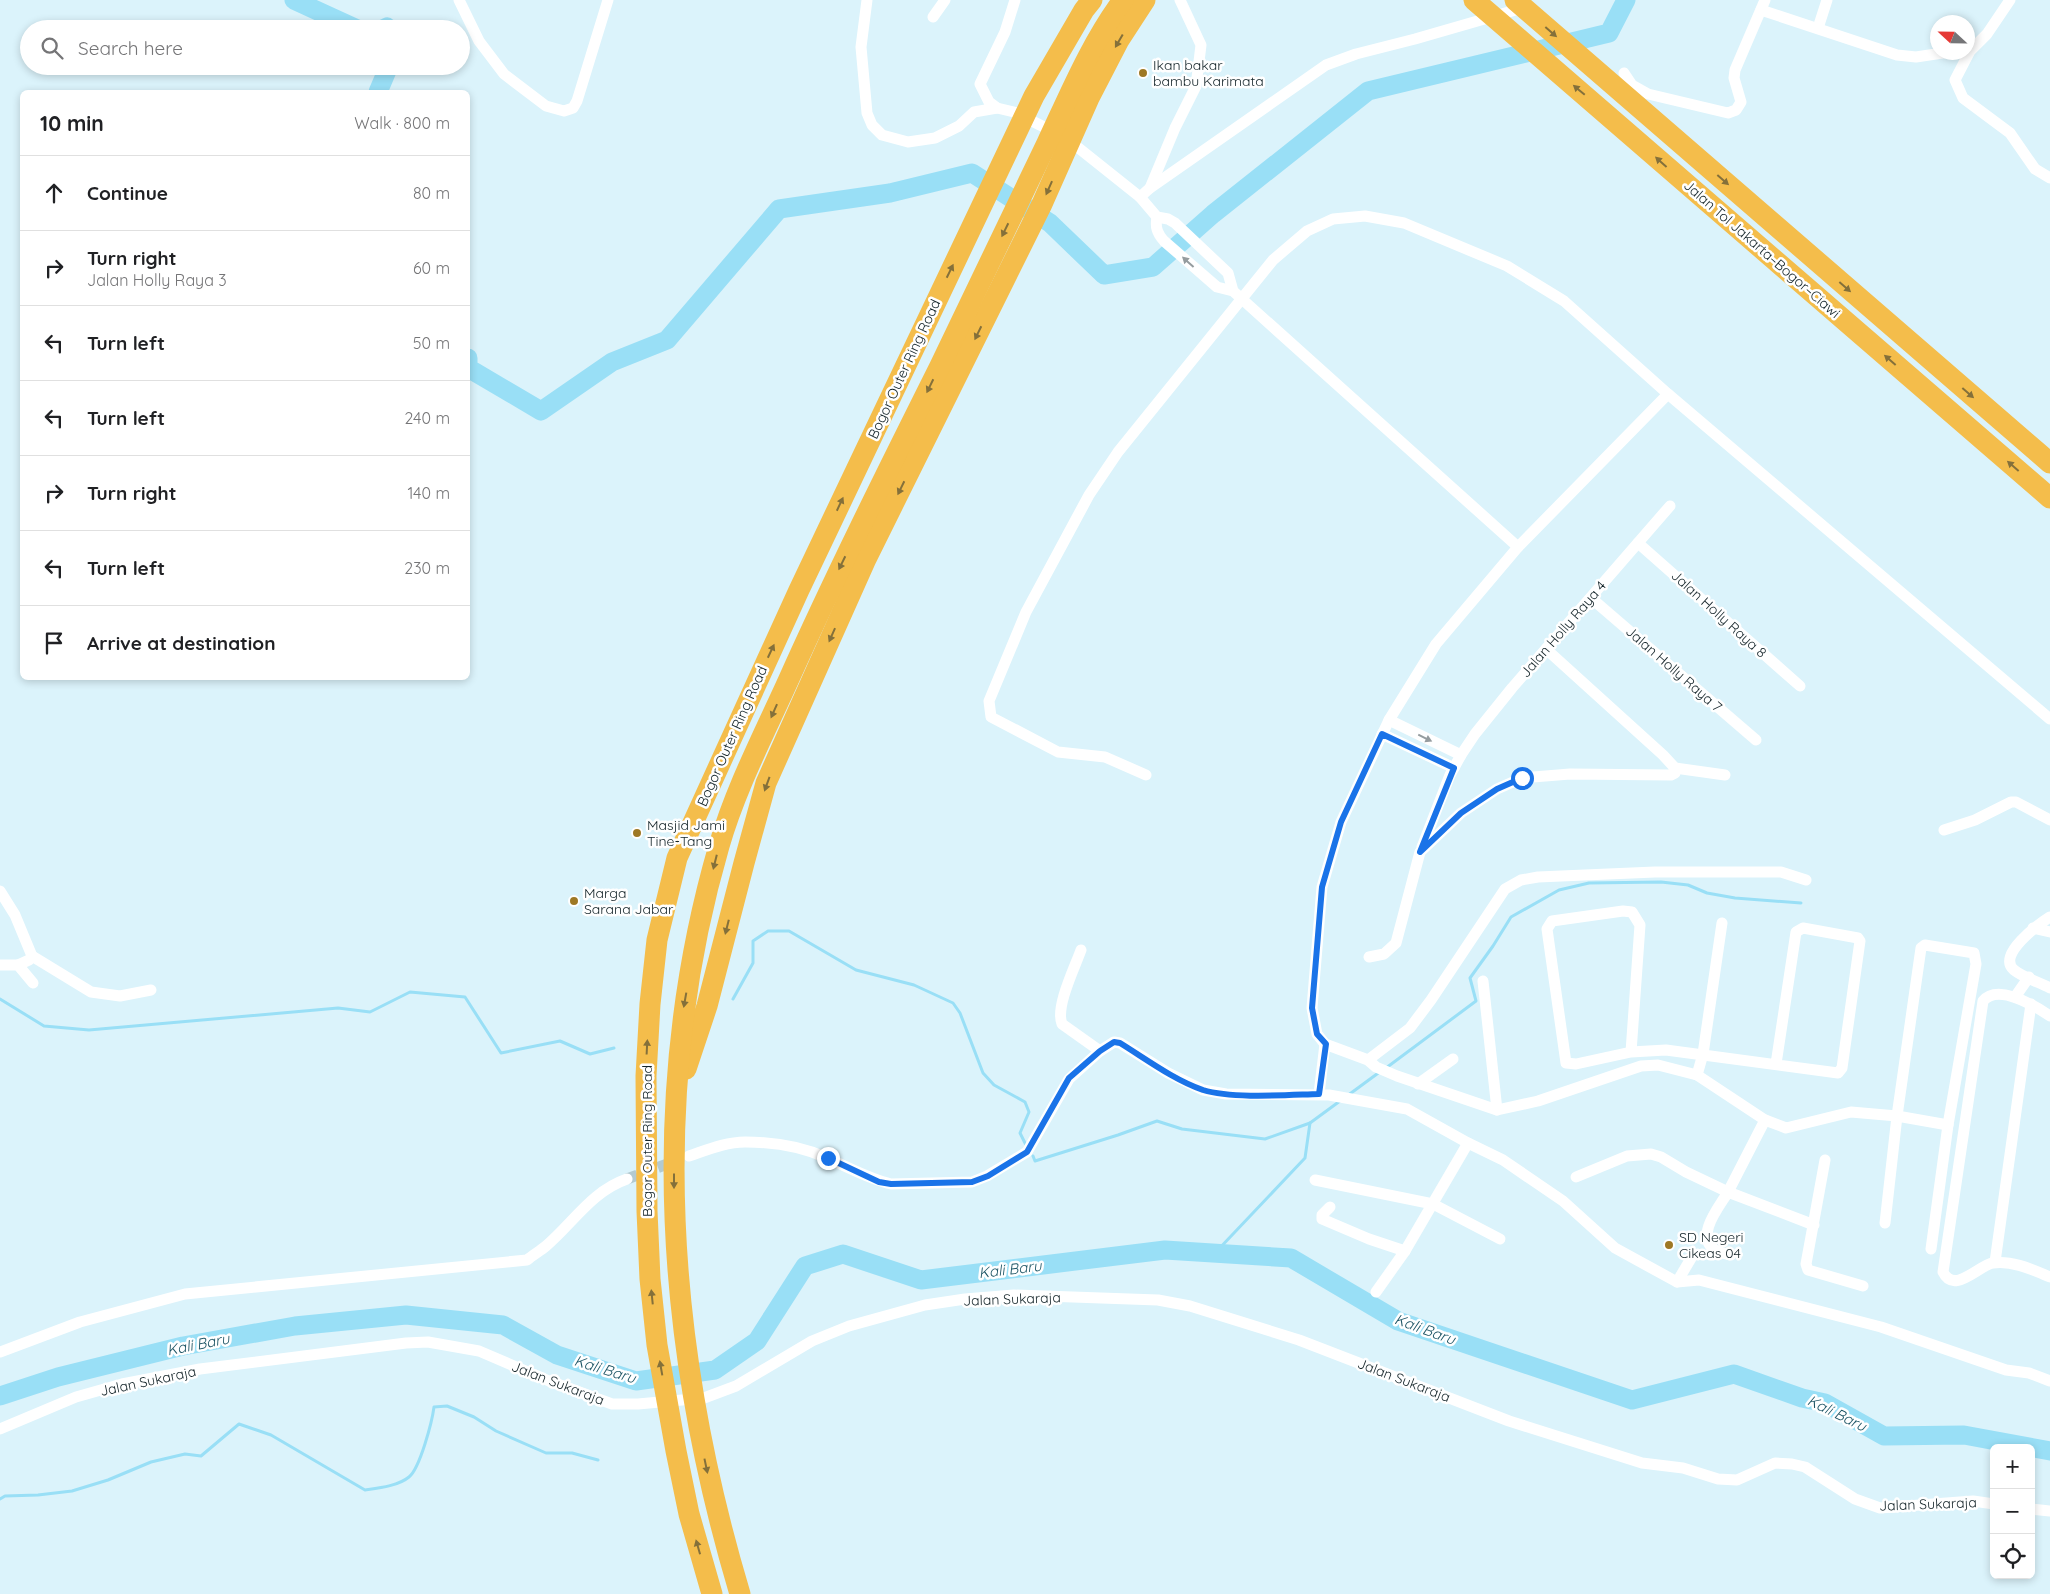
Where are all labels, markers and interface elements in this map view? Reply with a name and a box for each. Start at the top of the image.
north arrow [1930,15,1975,60]
search box [20,20,470,75]
one-way arrow [1545,26,1557,38]
icon: search [38,34,66,62]
one-way arrow [1114,34,1123,48]
text: Search here [78,36,183,60]
place label: Ikan bakar bambu Karimata [1153,56,1264,90]
marker: Ikan bakar bambu Karimata [1137,67,1149,79]
one-way arrow [1572,84,1585,95]
text: 10 min [40,110,104,136]
text: Walk · 800 m [354,113,450,133]
one-way arrow [1656,156,1668,168]
one-way arrow [1716,175,1729,186]
street label: Jalan Tol Jakarta–Bogor–Ciawi [1680,176,1844,322]
icon: ahead [40,179,68,207]
text: Continue [87,181,168,205]
one-way arrow [1045,181,1053,195]
text: 80 m [413,183,450,203]
one-way arrow [1001,223,1009,237]
text: Turn right [87,246,176,270]
icon: right [40,254,68,282]
one-way arrow [1181,257,1194,268]
text: 60 m [413,258,450,278]
one-way arrow [946,264,954,279]
text: Jalan Holly Raya 3 [87,270,227,290]
one-way arrow [1839,281,1852,292]
street label: Bogor Outer Ring Road [864,296,944,442]
one-way arrow [973,326,982,341]
icon: left [40,329,68,357]
text: Turn left [87,331,165,355]
text: 50 m [413,333,450,353]
one-way arrow [1884,354,1897,365]
one-way arrow [925,379,933,393]
one-way arrow [1962,387,1974,399]
icon: left [40,404,68,432]
text: Turn left [87,406,165,430]
text: 240 m [404,408,450,428]
one-way arrow [2007,460,2020,471]
icon: right [40,479,68,507]
text: Turn right [87,481,176,505]
one-way arrow [897,481,905,495]
text: 140 m [407,483,450,503]
one-way arrow [836,497,844,511]
icon: left [40,554,68,582]
text: Turn left [87,556,165,580]
one-way arrow [838,556,846,570]
text: 230 m [404,558,450,578]
street label: Jalan Holly Raya 8 [1668,566,1770,662]
street label: Jalan Holly Raya 4 [1516,577,1610,681]
street label: Jalan Holly Raya 7 [1622,622,1726,716]
one-way arrow [828,628,836,642]
icon: arrive [40,629,68,657]
text: Arrive at destination [87,631,276,655]
one-way arrow [767,644,775,658]
street label: Bogor Outer Ring Road [693,663,771,809]
one-way arrow [770,704,778,718]
one-way arrow [1417,734,1432,742]
route start [1511,767,1534,790]
one-way arrow [763,776,770,791]
place label: Masjid Jami Tine-Tang [647,816,725,850]
marker: Masjid Jami Tine-Tang [631,827,643,839]
one-way arrow [711,854,719,869]
place label: Marga Sarana Jabar [584,884,674,918]
marker: Marga Sarana Jabar [568,895,580,907]
one-way arrow [723,919,731,934]
one-way arrow [681,992,689,1008]
one-way arrow [644,1039,652,1055]
street label: Bogor Outer Ring Road [638,1065,656,1217]
route end [817,1147,840,1170]
one-way arrow [670,1173,678,1189]
place label: SD Negeri Cikeas 04 [1679,1228,1744,1262]
marker: SD Negeri Cikeas 04 [1663,1239,1675,1251]
water label: Kali Baru [978,1256,1044,1282]
one-way arrow [648,1288,656,1304]
street label: Jalan Sukaraja [963,1288,1061,1310]
water label: Kali Baru [1392,1309,1459,1349]
water label: Kali Baru [165,1328,232,1359]
water label: Kali Baru [572,1351,639,1388]
street label: Jalan Sukaraja [1355,1354,1453,1406]
street label: Jalan Sukaraja [509,1357,607,1409]
one-way arrow [657,1360,665,1376]
street label: Jalan Sukaraja [98,1362,198,1400]
water label: Kali Baru [1804,1391,1871,1436]
map controls [1990,1444,2035,1579]
button: + [1990,1444,2035,1489]
one-way arrow [702,1459,710,1474]
button: − [1990,1489,2035,1534]
street label: Jalan Sukaraja [1879,1493,1977,1515]
button: locate [1990,1534,2035,1579]
one-way arrow [694,1539,702,1554]

